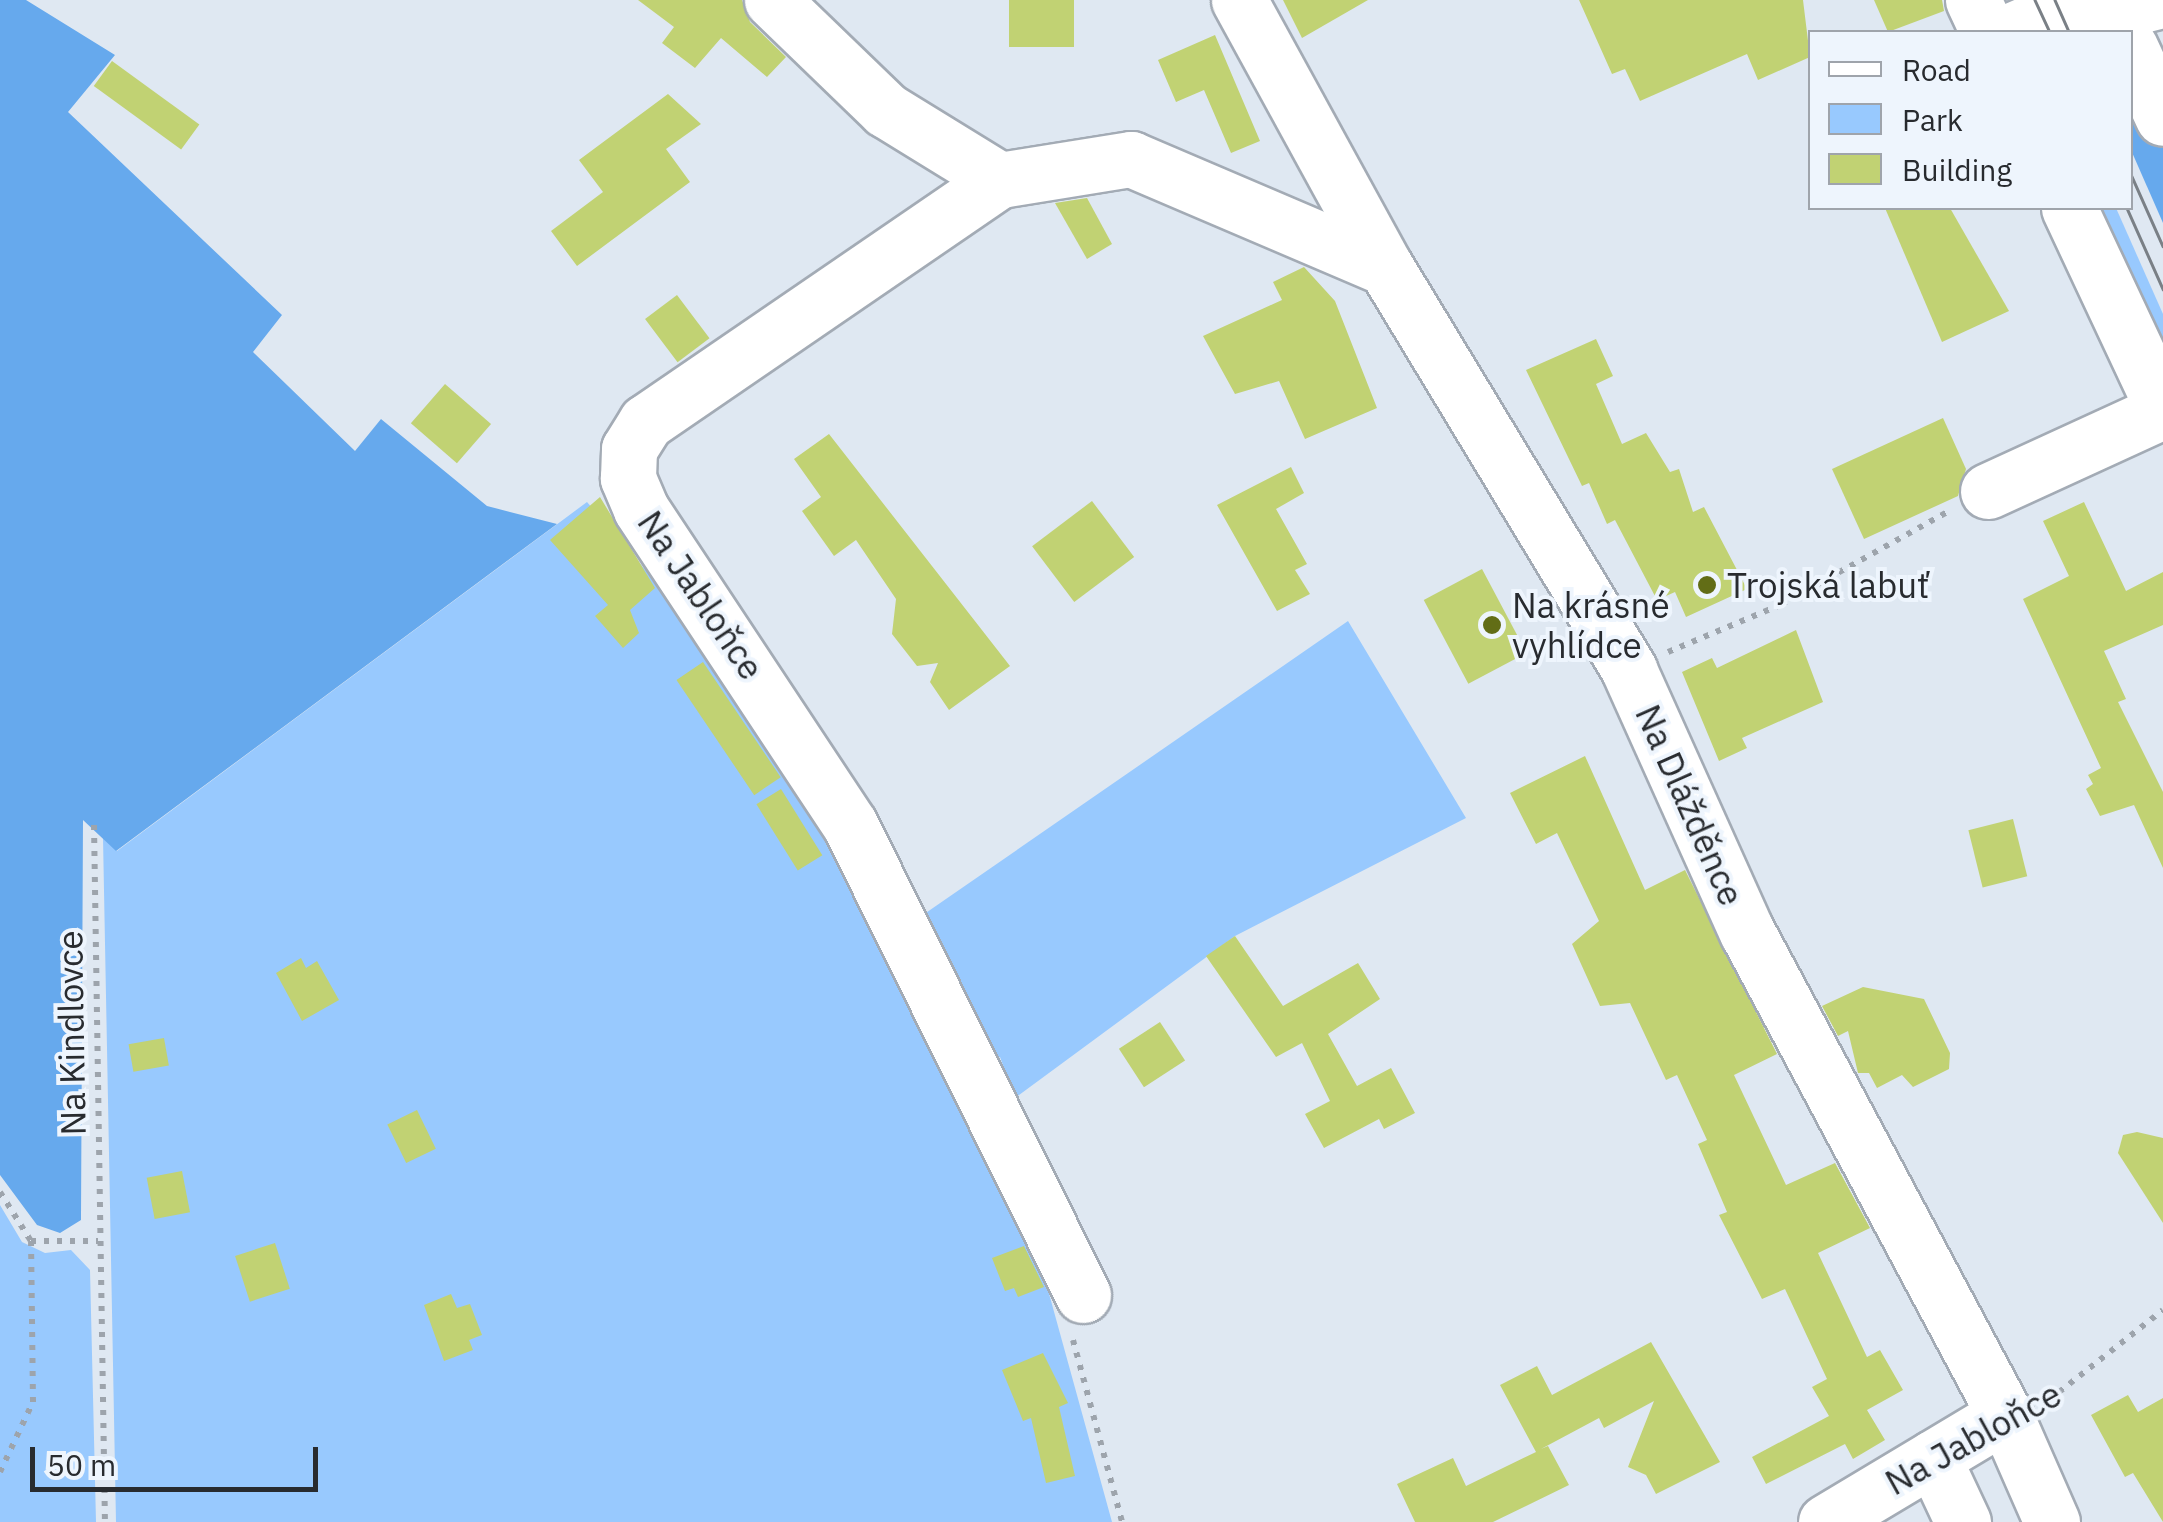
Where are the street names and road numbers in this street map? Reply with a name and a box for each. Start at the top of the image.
street label: Na Jabloňce [629,503,773,687]
street label: Na Dlážděnce [1627,698,1753,912]
street label: Na Kindlovce [48,930,94,1136]
street label: Na Jabloňce [1878,1373,2068,1503]

